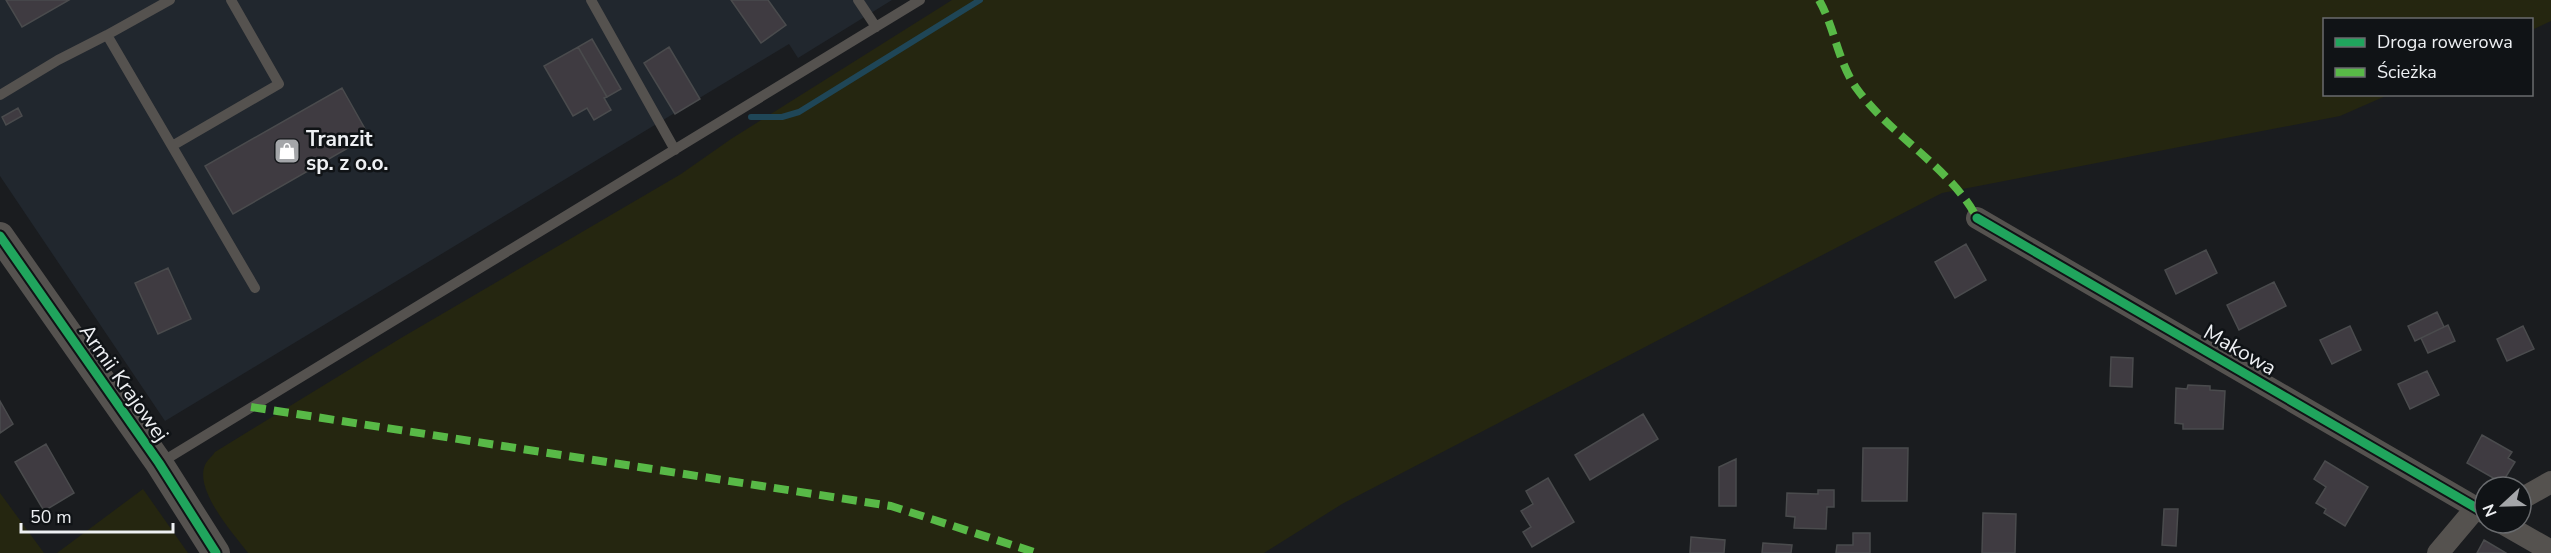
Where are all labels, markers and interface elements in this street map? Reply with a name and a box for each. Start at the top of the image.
legend [2323,18,2533,96]
text: Droga rowerowa [2377,30,2513,54]
text: Ścieżka [2377,60,2437,84]
place label: Tranzit sp. z o.o. [306,125,388,177]
shop icon: Tranzit sp. z o.o. [272,136,302,166]
street label: Makowa [2199,318,2281,382]
street label: Armii Krajowej [73,319,175,447]
north arrow [2473,475,2533,535]
scale bar [21,496,172,534]
text: N [2478,501,2502,520]
text: 50 m [30,505,72,529]

